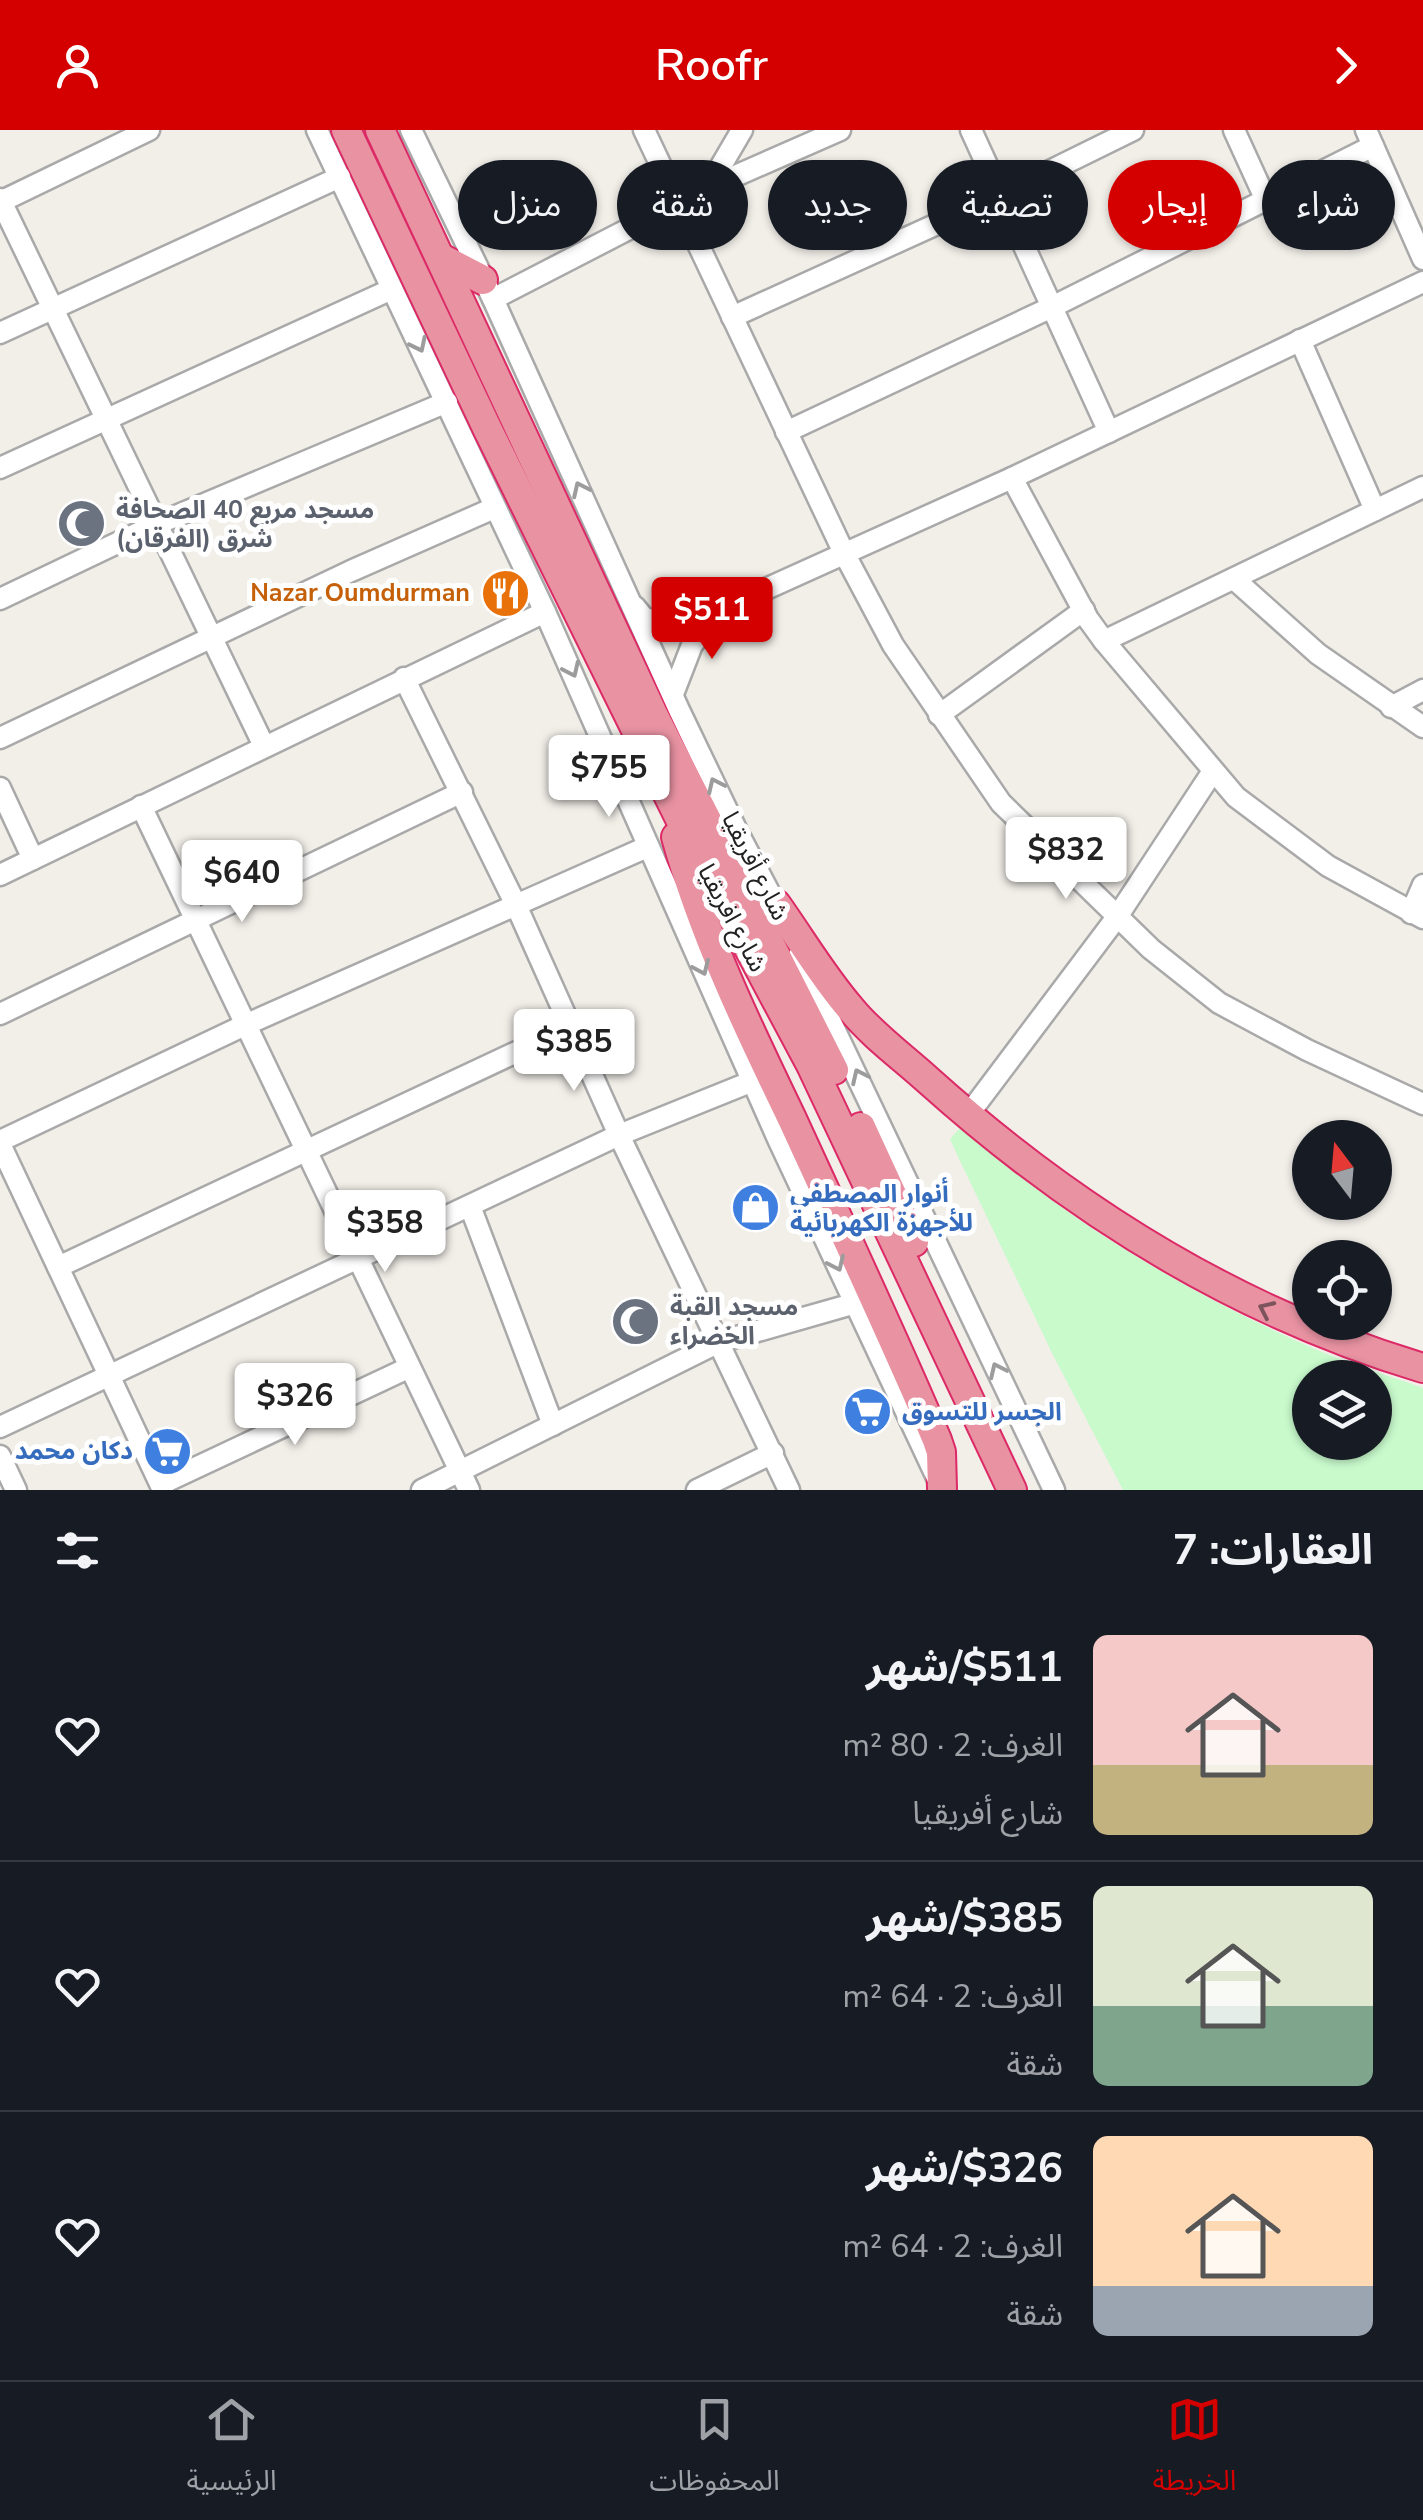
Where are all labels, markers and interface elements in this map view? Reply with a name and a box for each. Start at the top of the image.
text: Roofr [655,35,768,96]
icon: person [50,38,105,93]
icon: forward [1318,38,1373,93]
chip: منزل [458,160,597,250]
chip: شقة [617,160,748,250]
chip: جديد [768,160,907,250]
chip: تصفية [927,160,1088,250]
chip: إيجار [1108,160,1242,250]
chip: شراء [1262,160,1395,250]
one-way arrow [407,334,426,352]
one-way arrow [572,481,592,499]
place label: مسجد مربع 40 الصحافة شرق (الفرقان) [116,493,374,556]
mosque icon: مسجد مربع 40 الصحافة شرق (الفرقان) [55,498,107,550]
restaurant icon: Nazar Oumdurman [479,567,531,619]
place label: Nazar Oumdurman [250,576,470,610]
pin: $511 [653,577,771,662]
text: $511 [674,588,750,631]
one-way arrow [560,660,580,678]
pin: $755 [550,735,668,820]
text: $755 [571,746,647,789]
one-way arrow [708,777,728,795]
street label: شارع أفريقيا [712,806,797,927]
pin: $832 [1007,817,1125,902]
text: $832 [1028,828,1104,871]
pin: $640 [183,840,301,925]
text: $640 [204,851,280,894]
street label: شارع افريقيا [688,858,775,978]
one-way arrow [690,958,710,976]
pin: $385 [515,1009,633,1094]
text: $385 [536,1020,612,1063]
one-way arrow [851,1068,871,1086]
north arrow [1292,1120,1392,1220]
map controls [1292,1120,1392,1460]
place label: أنوار المصطفى للأجهزة الكهربائية [790,1177,973,1240]
shop icon: أنوار المصطفى للأجهزة الكهربائية [729,1182,781,1234]
pin: $358 [326,1190,444,1275]
text: $358 [347,1201,423,1244]
button: locate [1292,1240,1392,1340]
one-way arrow [825,1254,845,1272]
place label: مسجد القبة الخضراء [670,1290,798,1353]
mosque icon: مسجد القبة الخضراء [609,1295,661,1347]
one-way arrow [1259,1301,1277,1321]
button: layers [1292,1360,1392,1460]
pin: $326 [236,1363,354,1448]
one-way arrow [989,1363,1009,1381]
text: $326 [257,1374,333,1417]
supermarket icon: الجسر للتسوق [841,1386,893,1438]
place label: الجسر للتسوق [902,1395,1062,1429]
supermarket icon: دكان محمد [142,1425,194,1477]
place label: دكان محمد [15,1434,133,1468]
text: العقارات: 7 [1173,1522,1373,1579]
icon: filters [50,1523,105,1578]
text: $511/شهر [866,1639,1063,1696]
icon: home [1173,1675,1293,1795]
icon: heart [50,1708,105,1763]
text: الغرف: 2 · 80 m² [843,1724,1063,1767]
text: شارع أفريقيا [912,1792,1063,1835]
text: $385/شهر [866,1890,1063,1947]
icon: home [1173,1926,1293,2046]
icon: heart [50,1959,105,2014]
text: الغرف: 2 · 64 m² [843,1975,1063,2018]
text: شقة [1007,2043,1063,2086]
text: $326/شهر [866,2140,1063,2197]
icon: home [1173,2176,1293,2296]
icon: heart [50,2209,105,2264]
text: الغرف: 2 · 64 m² [843,2225,1063,2268]
text: شقة [1007,2293,1063,2336]
tab: الرئيسية [187,2392,277,2511]
tab: المحفوظات [650,2392,780,2511]
tab: الخريطة [1153,2392,1236,2511]

